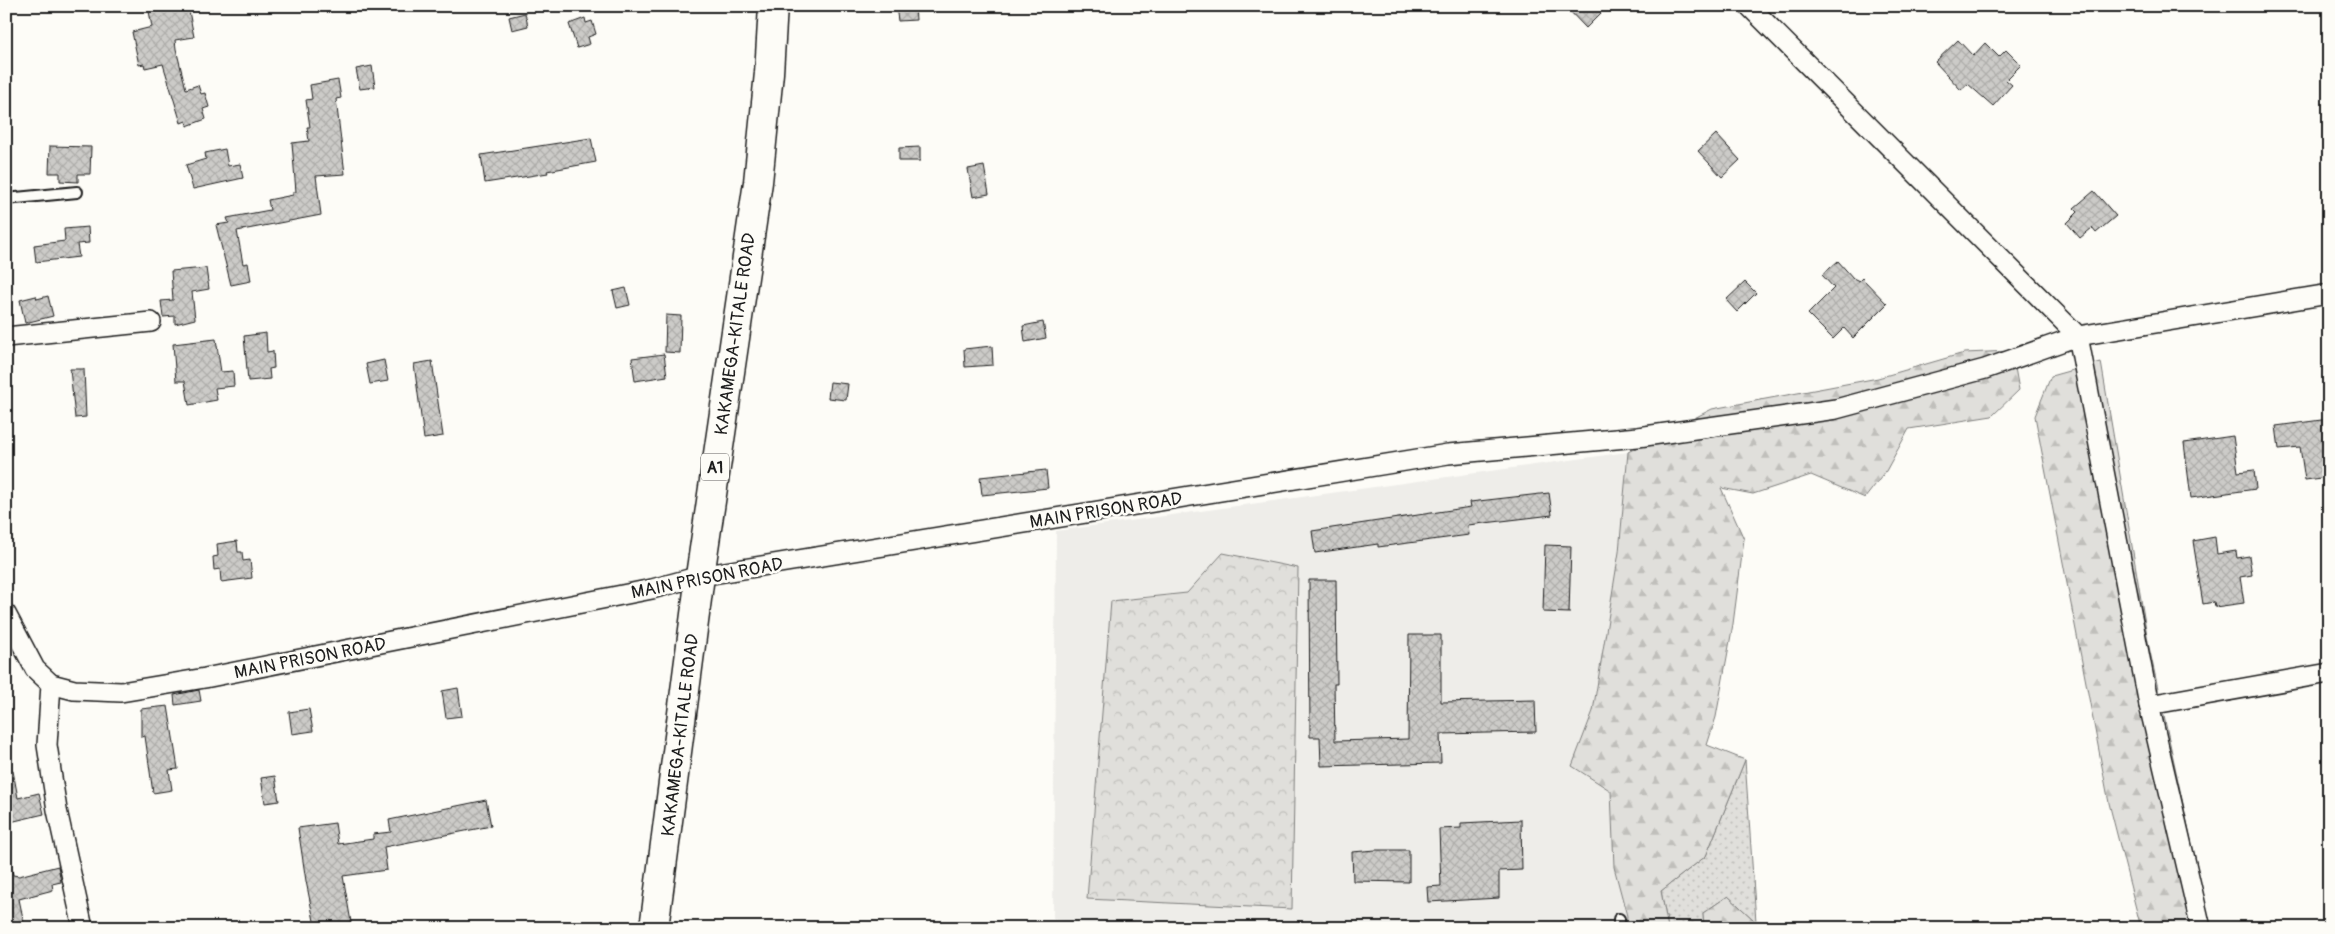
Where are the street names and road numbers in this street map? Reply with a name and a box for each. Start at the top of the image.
street label: KAKAMEGA-KITALE ROAD [710,231,761,437]
road number: A1 [701,454,729,481]
street label: MAIN PRISON ROAD [1028,487,1184,534]
street label: MAIN PRISON ROAD [629,553,785,604]
street label: KAKAMEGA-KITALE ROAD [657,632,704,838]
street label: MAIN PRISON ROAD [232,633,388,684]

